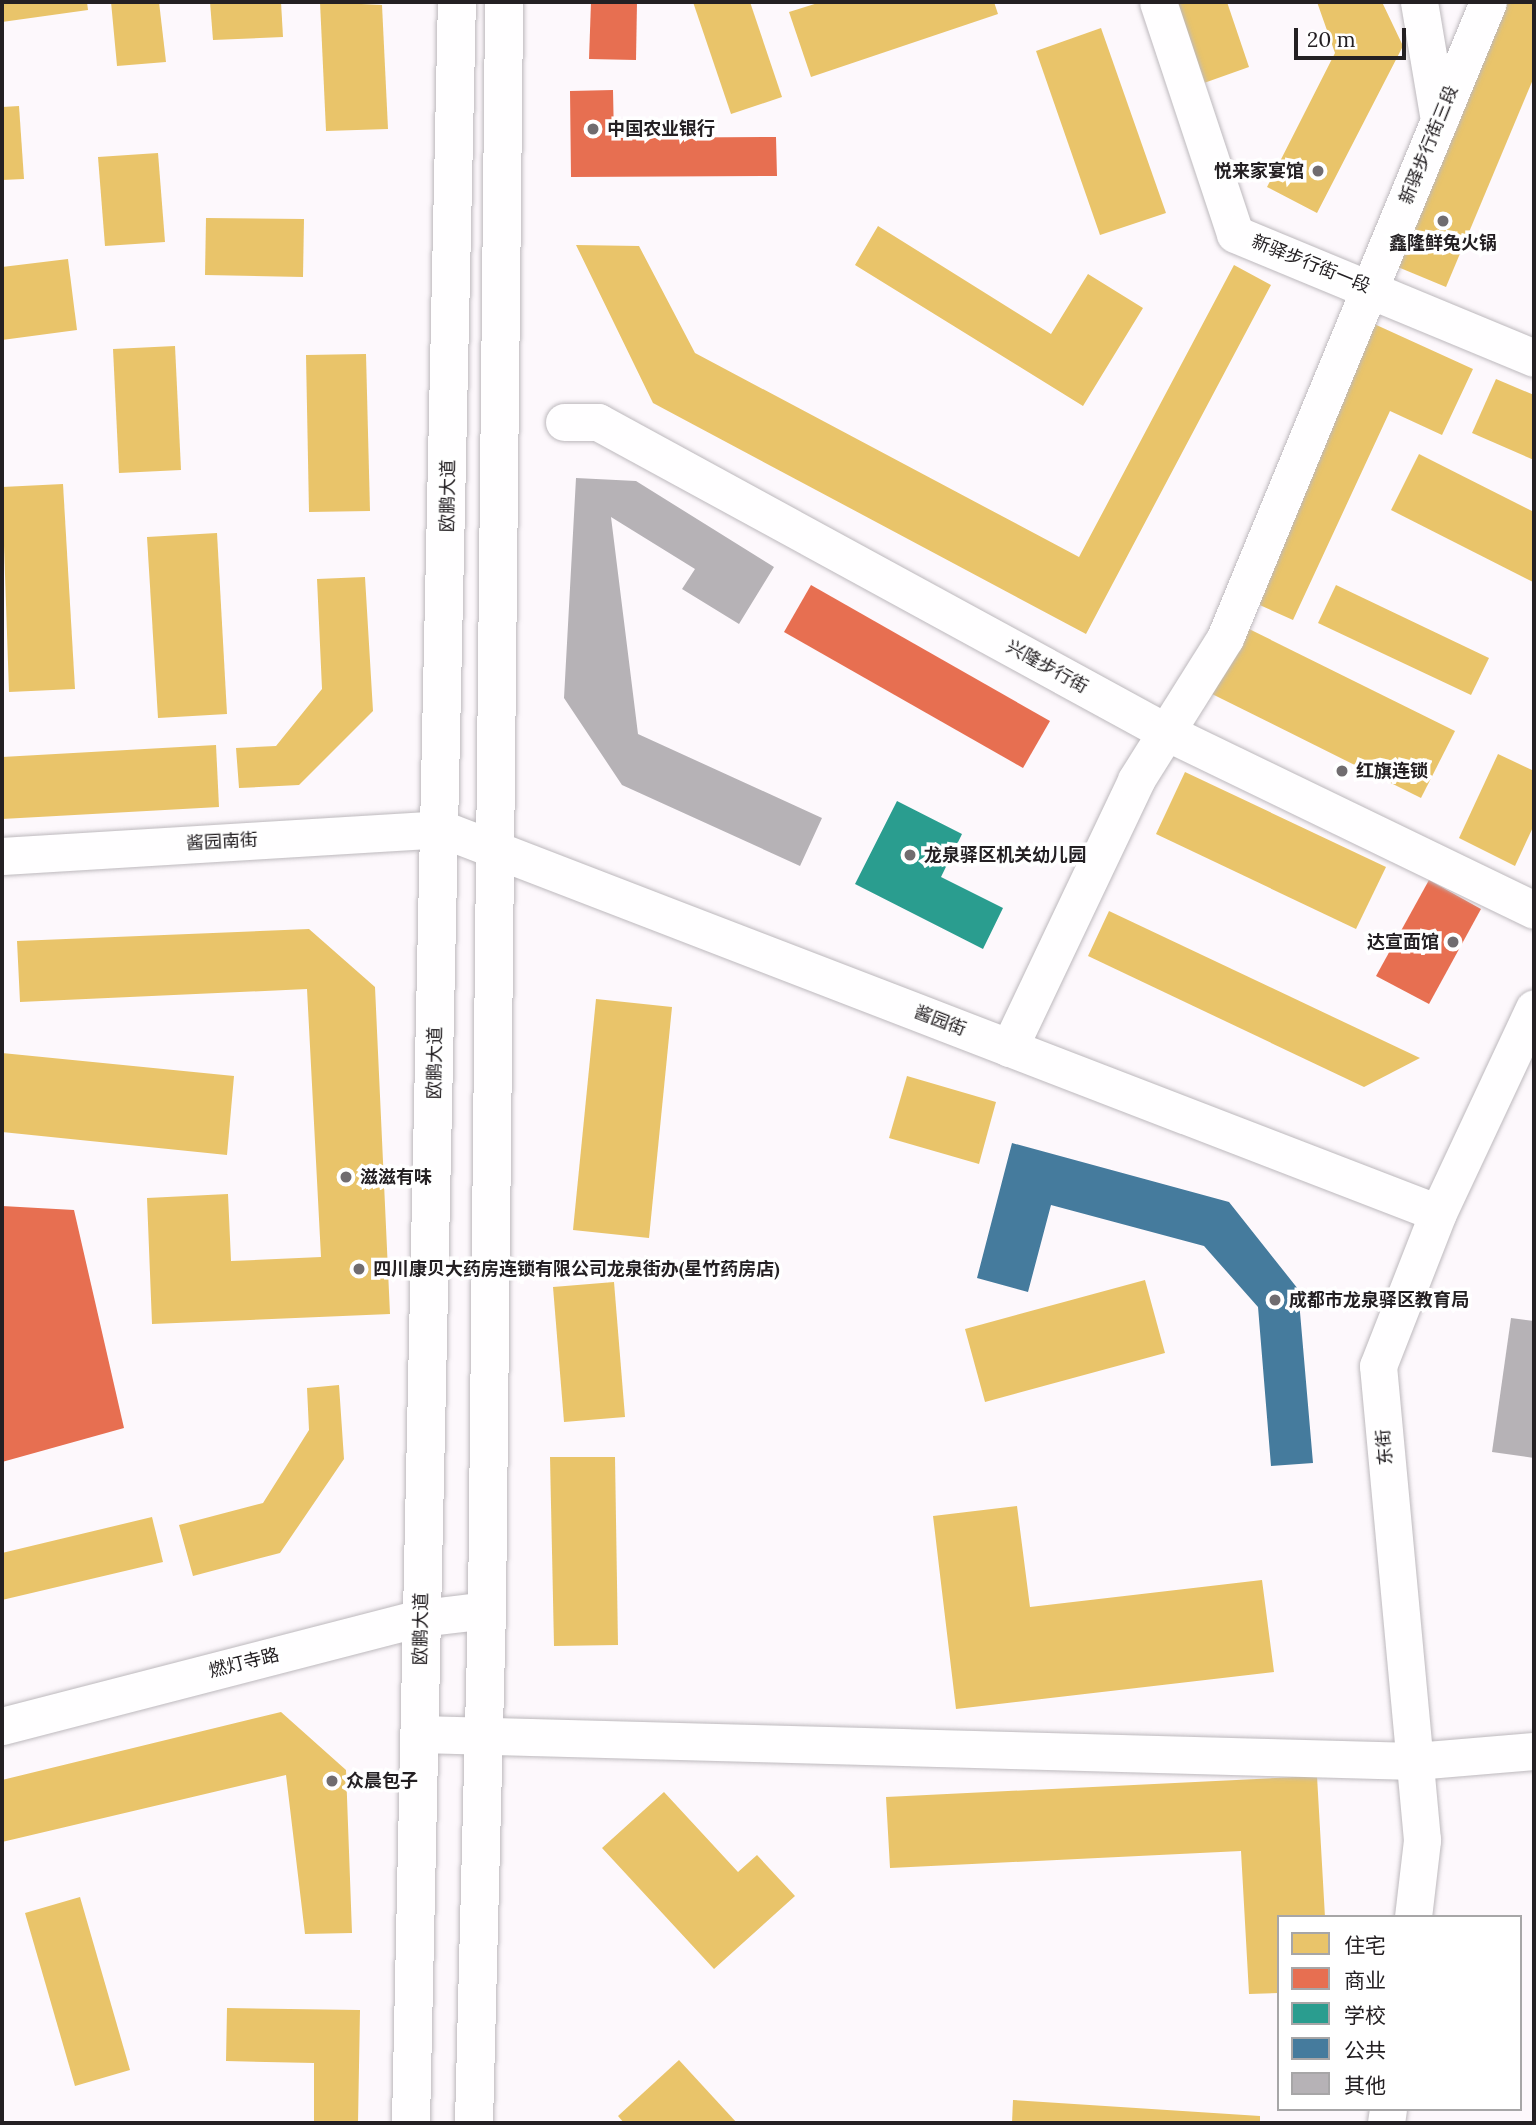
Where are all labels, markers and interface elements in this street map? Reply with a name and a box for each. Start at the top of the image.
scale bar [1298,14,1410,58]
text: 20 m [1307,26,1356,53]
street label: 新驿步行街三段 [1395,83,1463,207]
place label: 中国农业银行 [607,118,715,140]
marker: 中国农业银行 [585,121,601,137]
place label: 悦来家宴馆 [1214,160,1304,182]
marker: 悦来家宴馆 [1310,163,1326,179]
marker: 鑫隆鲜兔火锅 [1435,213,1451,229]
street label: 新驿步行街一段 [1249,230,1373,298]
place label: 鑫隆鲜兔火锅 [1389,232,1497,254]
street label: 欧鹏大道 [437,460,459,532]
street label: 兴隆步行街 [1002,636,1092,698]
place label: 红旗连锁 [1356,760,1428,782]
marker: 红旗连锁 [1334,763,1350,779]
street label: 酱园南街 [185,829,259,855]
place label: 龙泉驿区机关幼儿园 [924,844,1086,866]
marker: 龙泉驿区机关幼儿园 [902,847,918,863]
place label: 达宣面馆 [1367,931,1439,953]
marker: 达宣面馆 [1445,934,1461,950]
street label: 酱园街 [911,1001,969,1041]
street label: 欧鹏大道 [424,1027,446,1099]
place label: 滋滋有味 [360,1166,432,1188]
marker: 滋滋有味 [338,1169,354,1185]
place label: 四川康贝大药房连锁有限公司龙泉街办(星竹药房店) [373,1258,780,1280]
marker: 四川康贝大药房连锁有限公司龙泉街办(星竹药房店) [351,1261,367,1277]
place label: 成都市龙泉驿区教育局 [1289,1289,1469,1311]
marker: 成都市龙泉驿区教育局 [1267,1292,1283,1308]
street label: 东街 [1373,1428,1397,1466]
street label: 欧鹏大道 [410,1593,432,1665]
street label: 燃灯寺路 [206,1644,282,1682]
place label: 众晨包子 [346,1770,418,1792]
marker: 众晨包子 [324,1773,340,1789]
legend [1277,1915,1522,2111]
text: 住宅 [1344,1932,1386,1959]
text: 商业 [1344,1967,1386,1994]
text: 学校 [1344,2002,1386,2029]
text: 公共 [1344,2037,1386,2064]
text: 其他 [1344,2072,1386,2099]

